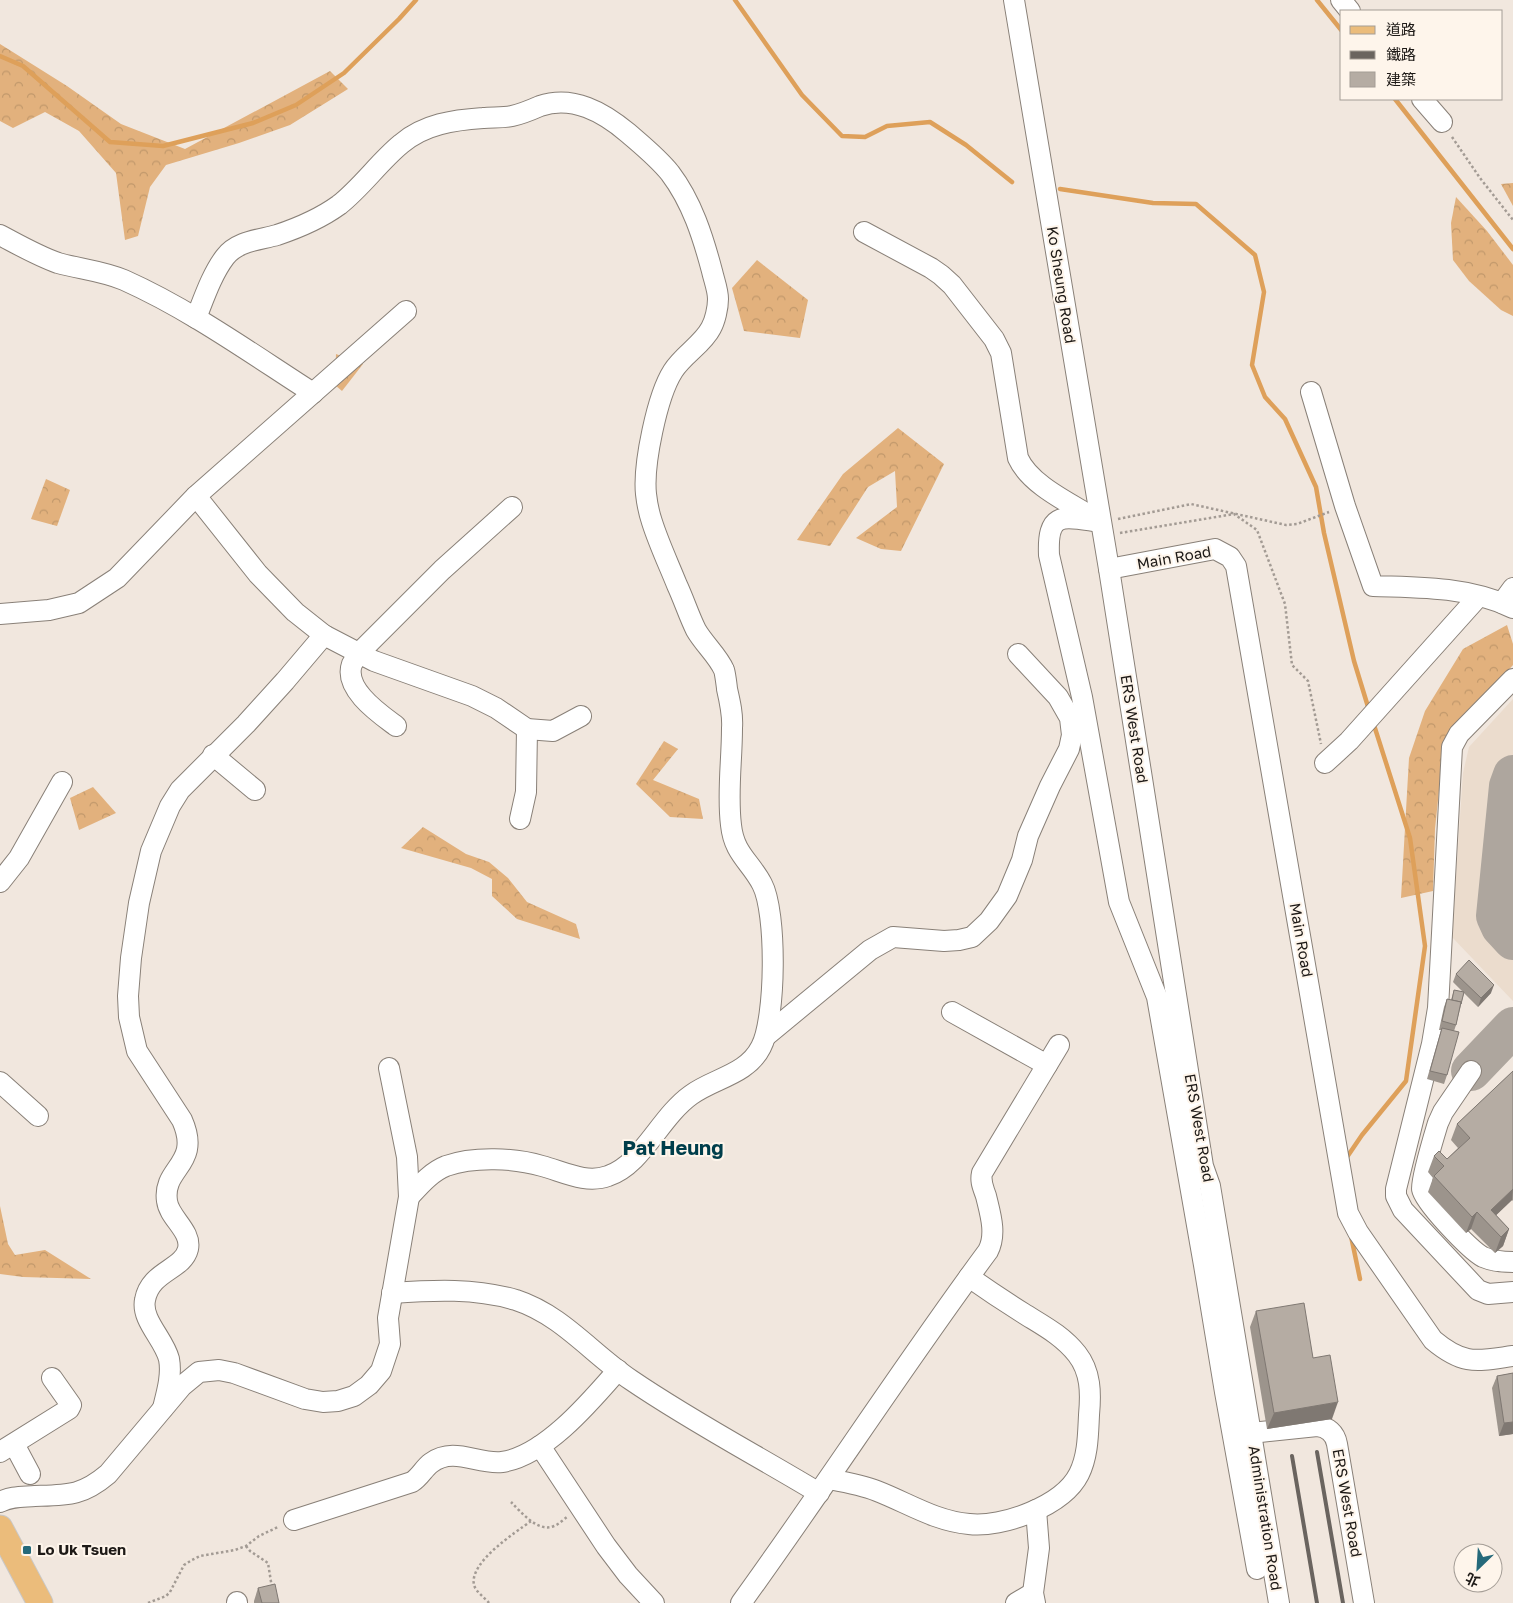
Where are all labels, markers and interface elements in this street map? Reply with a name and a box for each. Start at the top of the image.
legend [1340,10,1503,100]
text: 道路 [1386,20,1416,38]
text: 鐵路 [1386,45,1416,63]
text: 建築 [1386,70,1416,88]
street label: Ko Sheung Road [1044,225,1080,345]
street label: Main Road [1135,542,1212,572]
street label: ERS West Road [1118,673,1152,784]
street label: Main Road [1287,901,1317,978]
street label: ERS West Road [1182,1072,1218,1183]
district label: Pat Heung [623,1135,724,1159]
street label: Administration Road [1246,1444,1286,1592]
street label: ERS West Road [1330,1447,1366,1558]
place label: Lo Uk Tsuen [37,1540,126,1558]
north arrow [1453,1543,1503,1593]
marker: Lo Uk Tsuen [21,1544,33,1556]
text: 北 [1462,1570,1482,1591]

